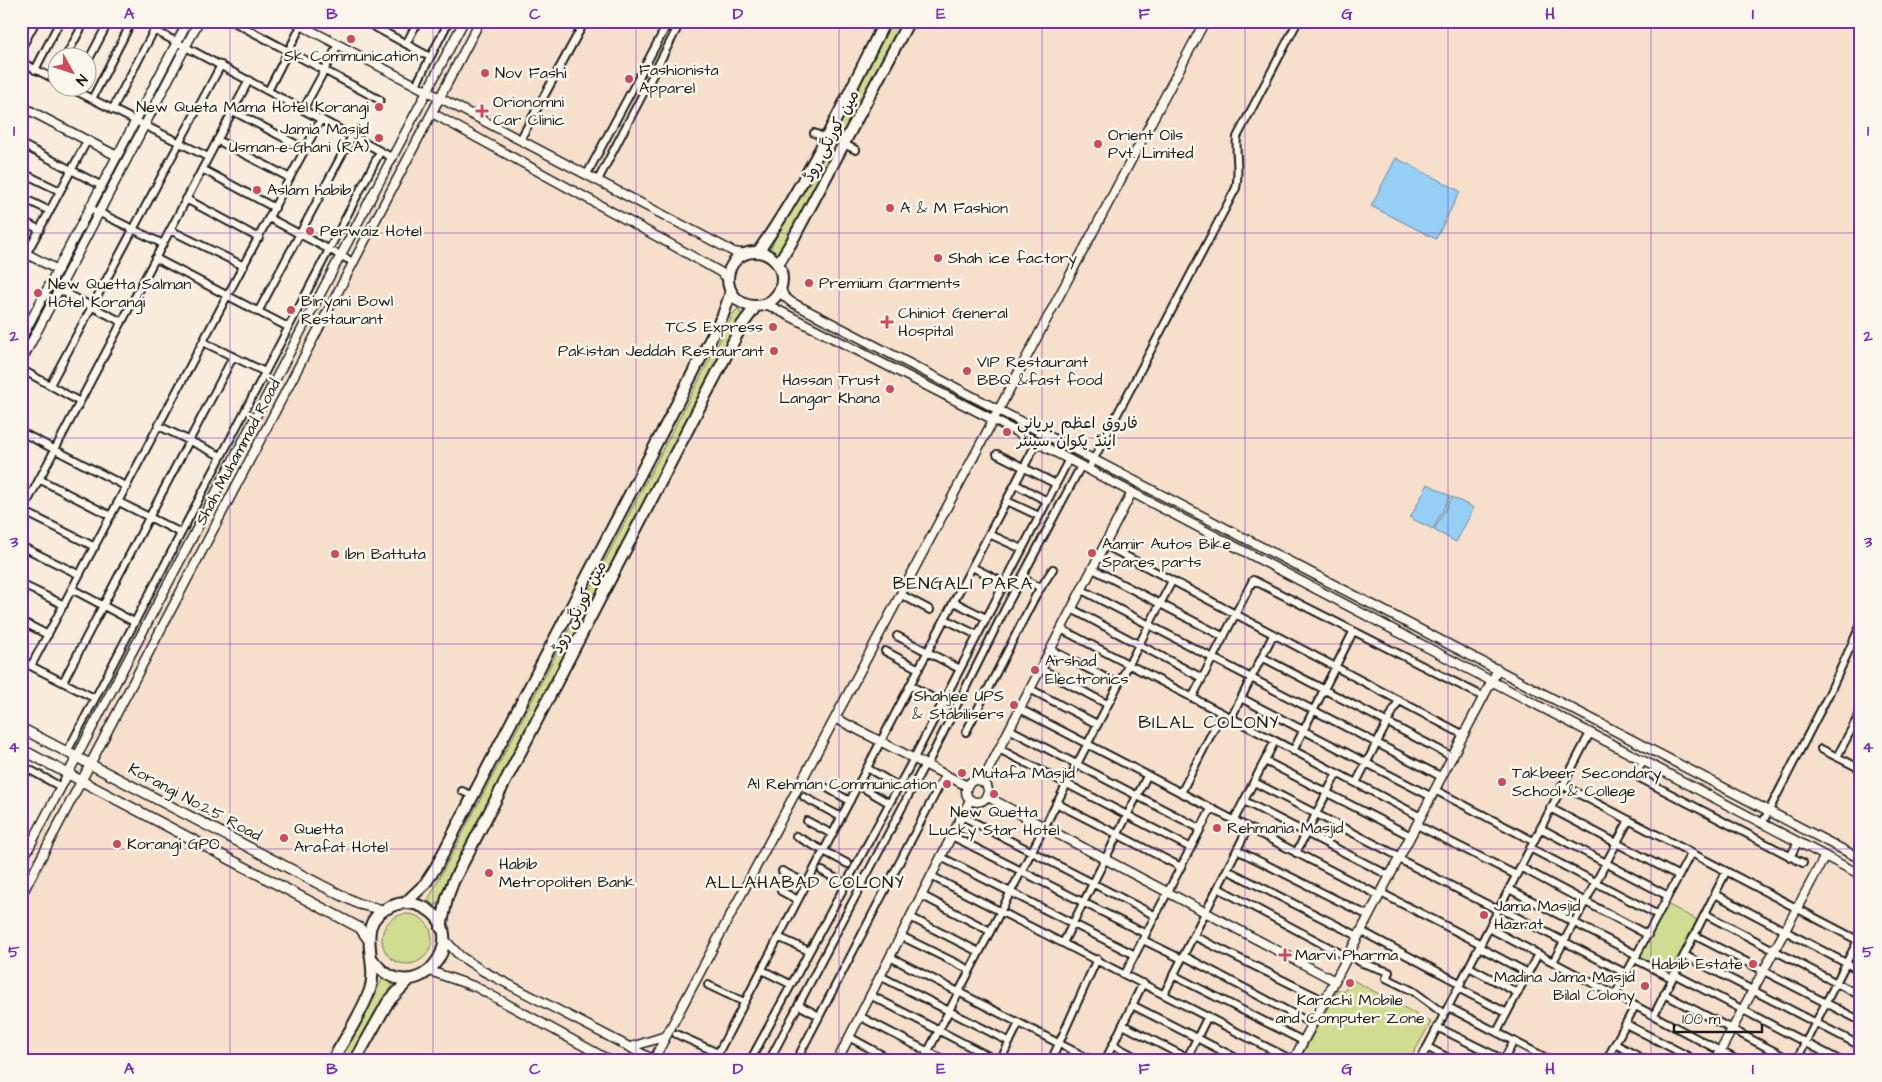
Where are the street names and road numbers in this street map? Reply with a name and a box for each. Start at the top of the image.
street label: مین کورنگی روڈ [797,86,865,186]
street label: Shah Muhammad Road [190,375,286,529]
street label: مین کورنگی روڈ [546,557,612,657]
street label: Korangi No.2.5 Road [124,758,265,847]

